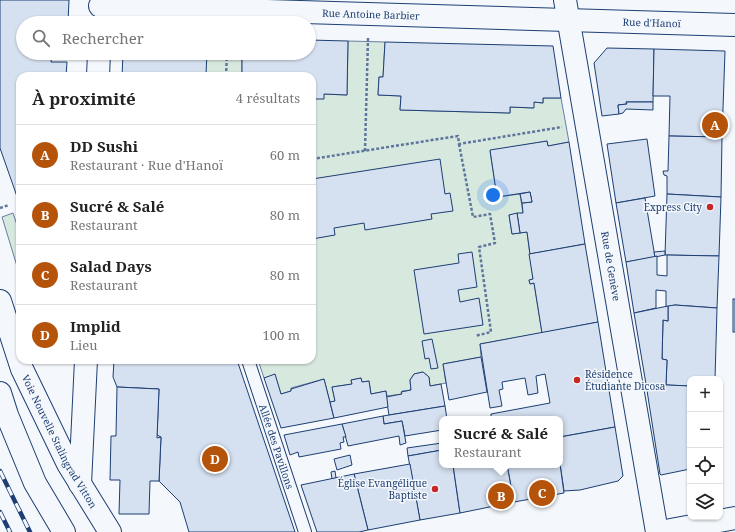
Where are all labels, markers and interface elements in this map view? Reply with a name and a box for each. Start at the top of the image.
street label: Rue Antoine Barbier [322,6,420,23]
street label: Rue d'Hanoï [622,15,682,30]
search box [16,16,316,60]
icon: search [30,27,52,49]
text: Rechercher [62,28,144,48]
text: À proximité [32,87,136,110]
text: 4 résultats [236,89,300,107]
pin: A [702,110,728,140]
text: DD Sushi [70,136,138,156]
text: A [40,146,50,164]
text: 60 m [270,146,300,164]
text: Restaurant · Rue d'Hanoï [70,156,223,174]
your location [483,185,503,205]
text: Sucré & Salé [70,196,164,216]
place label: Express City [644,200,702,214]
marker: Express City [705,202,715,212]
text: B [41,206,49,224]
text: 80 m [270,206,300,224]
text: Restaurant [70,216,138,234]
street label: Rue de Genève [598,230,624,302]
text: Salad Days [70,256,152,276]
text: C [41,266,49,284]
text: 80 m [270,266,300,284]
text: Restaurant [70,276,138,294]
text: Implid [70,316,121,336]
text: D [40,326,50,344]
text: 100 m [263,326,300,344]
text: Lieu [70,336,97,354]
place label: Résidence Étudiante Dicosa [585,367,666,393]
street label: Voie Nouvelle Stalingrad Vitton [19,372,101,511]
marker: Résidence Étudiante Dicosa [572,375,582,385]
map controls [687,376,723,520]
button: + [687,376,723,412]
street label: Allée des Pavillons [256,402,297,491]
button: − [687,412,723,448]
popup [439,416,563,468]
text: Sucré & Salé [454,423,548,443]
text: Restaurant [454,443,521,461]
pin: D [202,444,228,474]
button: locate [687,448,723,484]
place label: Église Evangélique Baptiste [338,476,427,502]
pin: C [529,478,555,508]
pin: B [488,481,514,511]
marker: Église Evangélique Baptiste [430,484,440,494]
button: layers [687,484,723,520]

